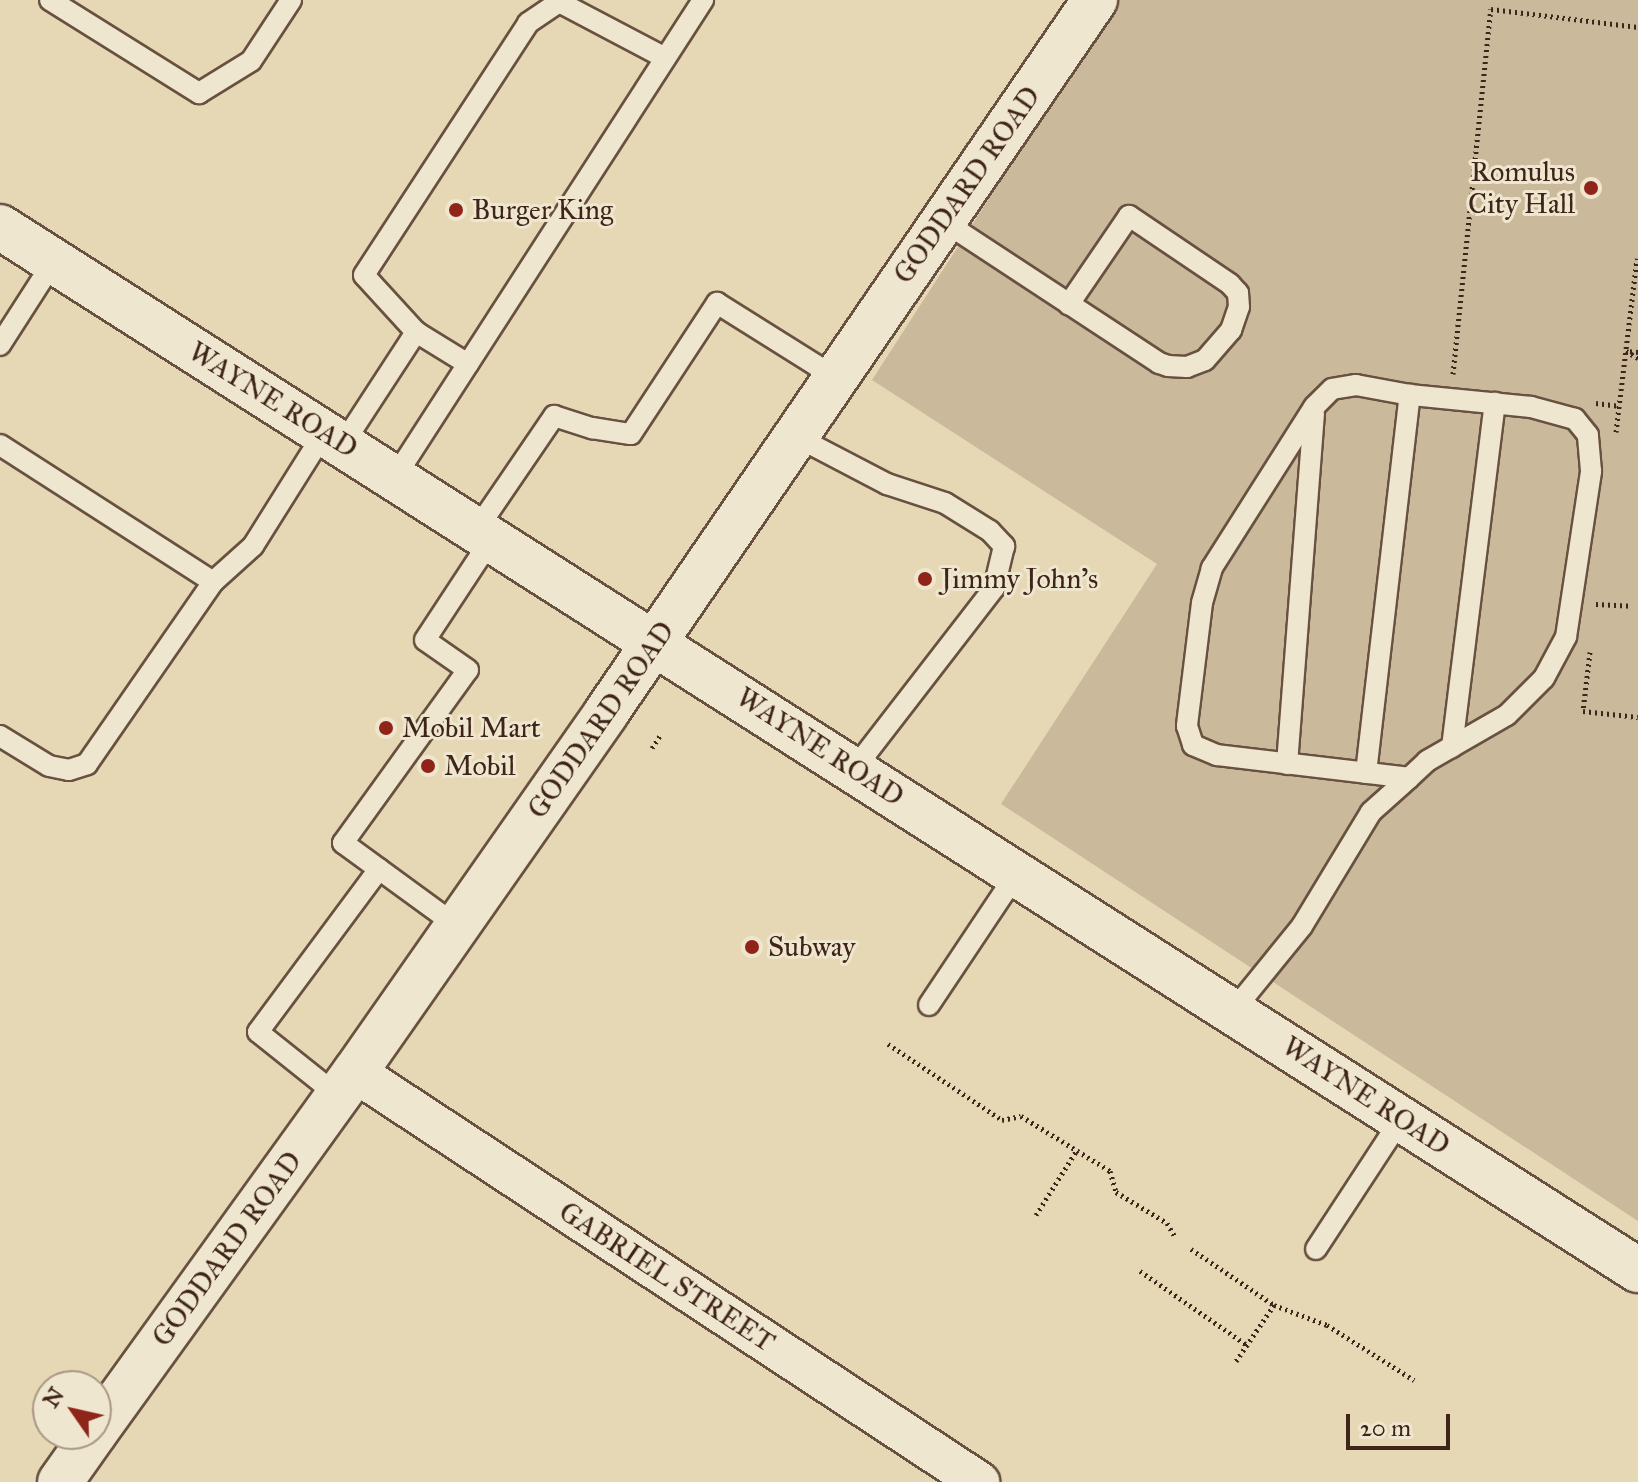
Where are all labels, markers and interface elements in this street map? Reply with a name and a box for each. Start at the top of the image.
street label: GODDARD ROAD [887,80,1047,290]
place label: Romulus City Hall [1468,155,1575,221]
marker: Romulus City Hall [1582,179,1600,197]
place label: Burger King [472,193,613,227]
marker: Burger King [447,201,465,219]
street label: WAYNE ROAD [182,335,364,465]
place label: Jimmy John's [941,562,1098,596]
marker: Jimmy John's [916,570,934,588]
street label: GODDARD ROAD [521,615,681,825]
street label: WAYNE ROAD [730,680,910,814]
place label: Mobil Mart [402,711,541,745]
marker: Mobil Mart [377,719,395,737]
place label: Mobil [444,749,516,783]
marker: Mobil [419,757,437,775]
place label: Subway [768,930,855,964]
marker: Subway [743,938,761,956]
street label: WAYNE ROAD [1276,1029,1456,1163]
street label: GODDARD ROAD [145,1145,309,1353]
street label: GABRIEL STREET [553,1195,781,1359]
north arrow [32,1370,112,1450]
text: N [37,1382,70,1413]
scale bar [1350,1398,1454,1448]
text: 20 m [1360,1413,1411,1443]

